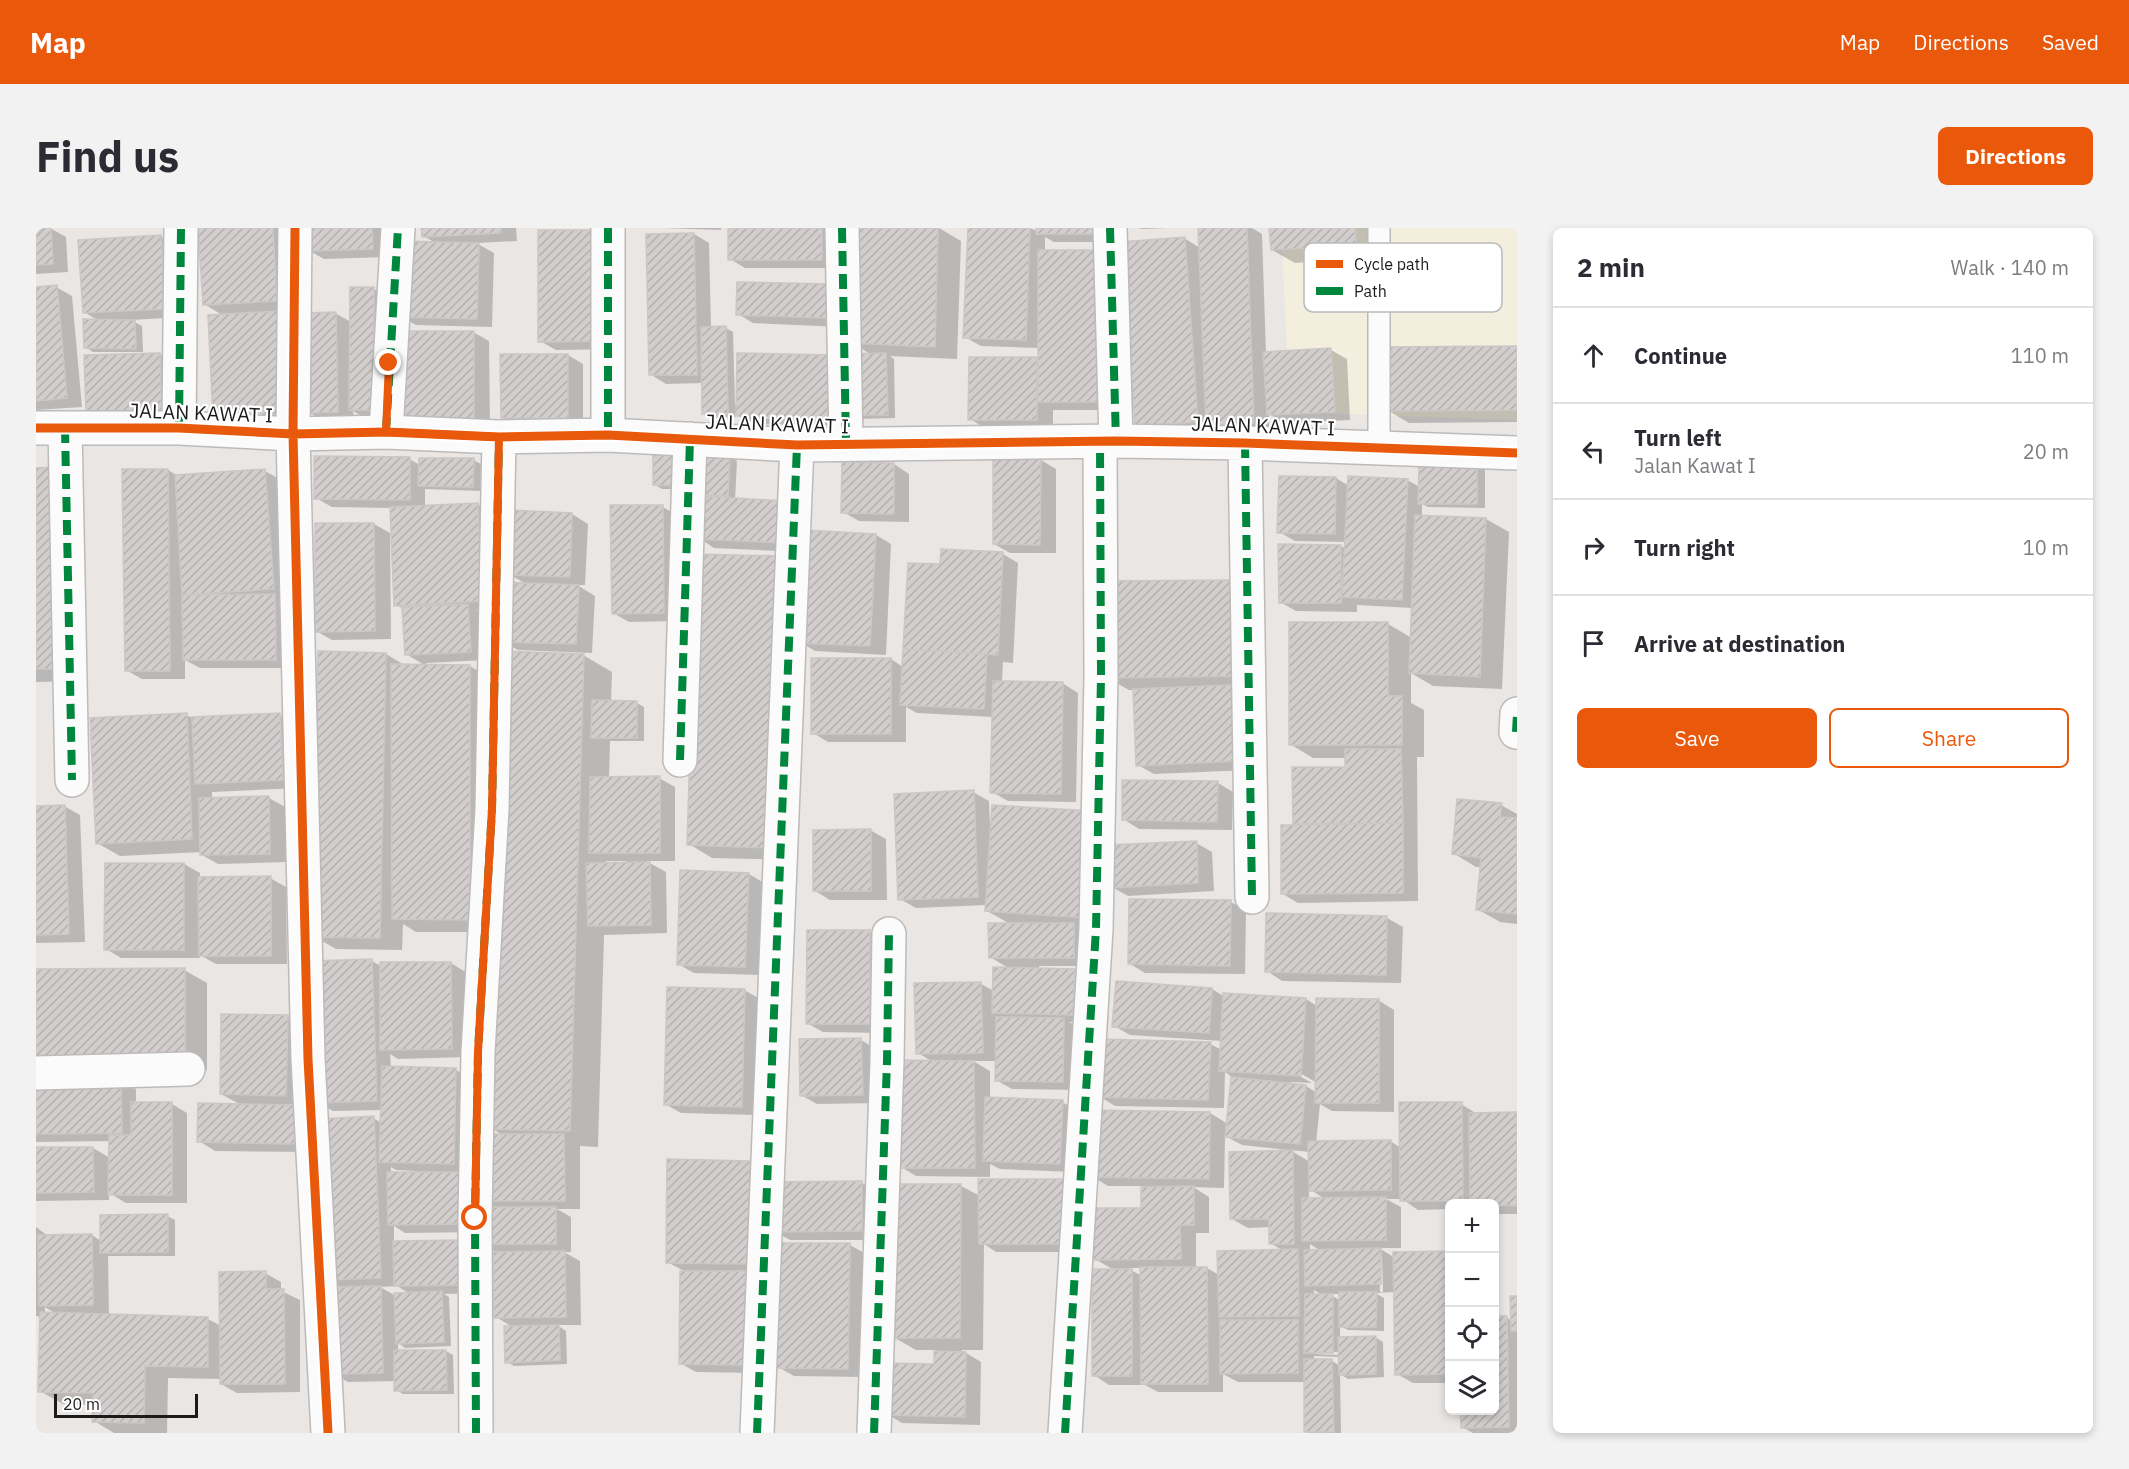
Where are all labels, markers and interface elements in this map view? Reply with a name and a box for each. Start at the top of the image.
text: Map [30,24,86,61]
text: Map [1840,28,1880,56]
text: Directions [1913,28,2009,56]
text: Saved [2042,28,2099,56]
button: Directions [1938,127,2093,185]
text: Find us [36,129,179,184]
legend [1304,243,1502,312]
text: 2 min [1577,250,1645,284]
text: Cycle path [1354,254,1429,274]
text: Walk · 140 m [1951,254,2069,281]
text: Path [1354,281,1387,301]
icon: ahead [1577,339,1610,372]
text: Continue [1634,341,1727,370]
text: 110 m [2011,342,2069,369]
route end [375,349,401,375]
street label: JALAN KAWAT I [129,396,273,429]
street label: JALAN KAWAT I [705,407,849,440]
street label: JALAN KAWAT I [1191,409,1335,442]
text: Turn left [1634,423,1722,452]
icon: left [1577,435,1610,468]
text: 20 m [2023,438,2069,465]
text: Jalan Kawat I [1634,452,1756,479]
icon: right [1577,531,1610,564]
text: Turn right [1634,533,1735,562]
text: 10 m [2023,534,2069,561]
icon: arrive [1577,627,1610,660]
text: Arrive at destination [1634,629,1845,658]
button: Save [1577,708,1817,768]
button: Share [1829,708,2069,768]
map controls [1445,1199,1499,1415]
button: + [1445,1199,1499,1253]
route start [461,1204,487,1230]
button: − [1445,1253,1499,1307]
button: locate [1445,1307,1499,1361]
button: layers [1445,1361,1499,1415]
scale bar [54,1391,198,1418]
text: 20 m [63,1394,100,1414]

